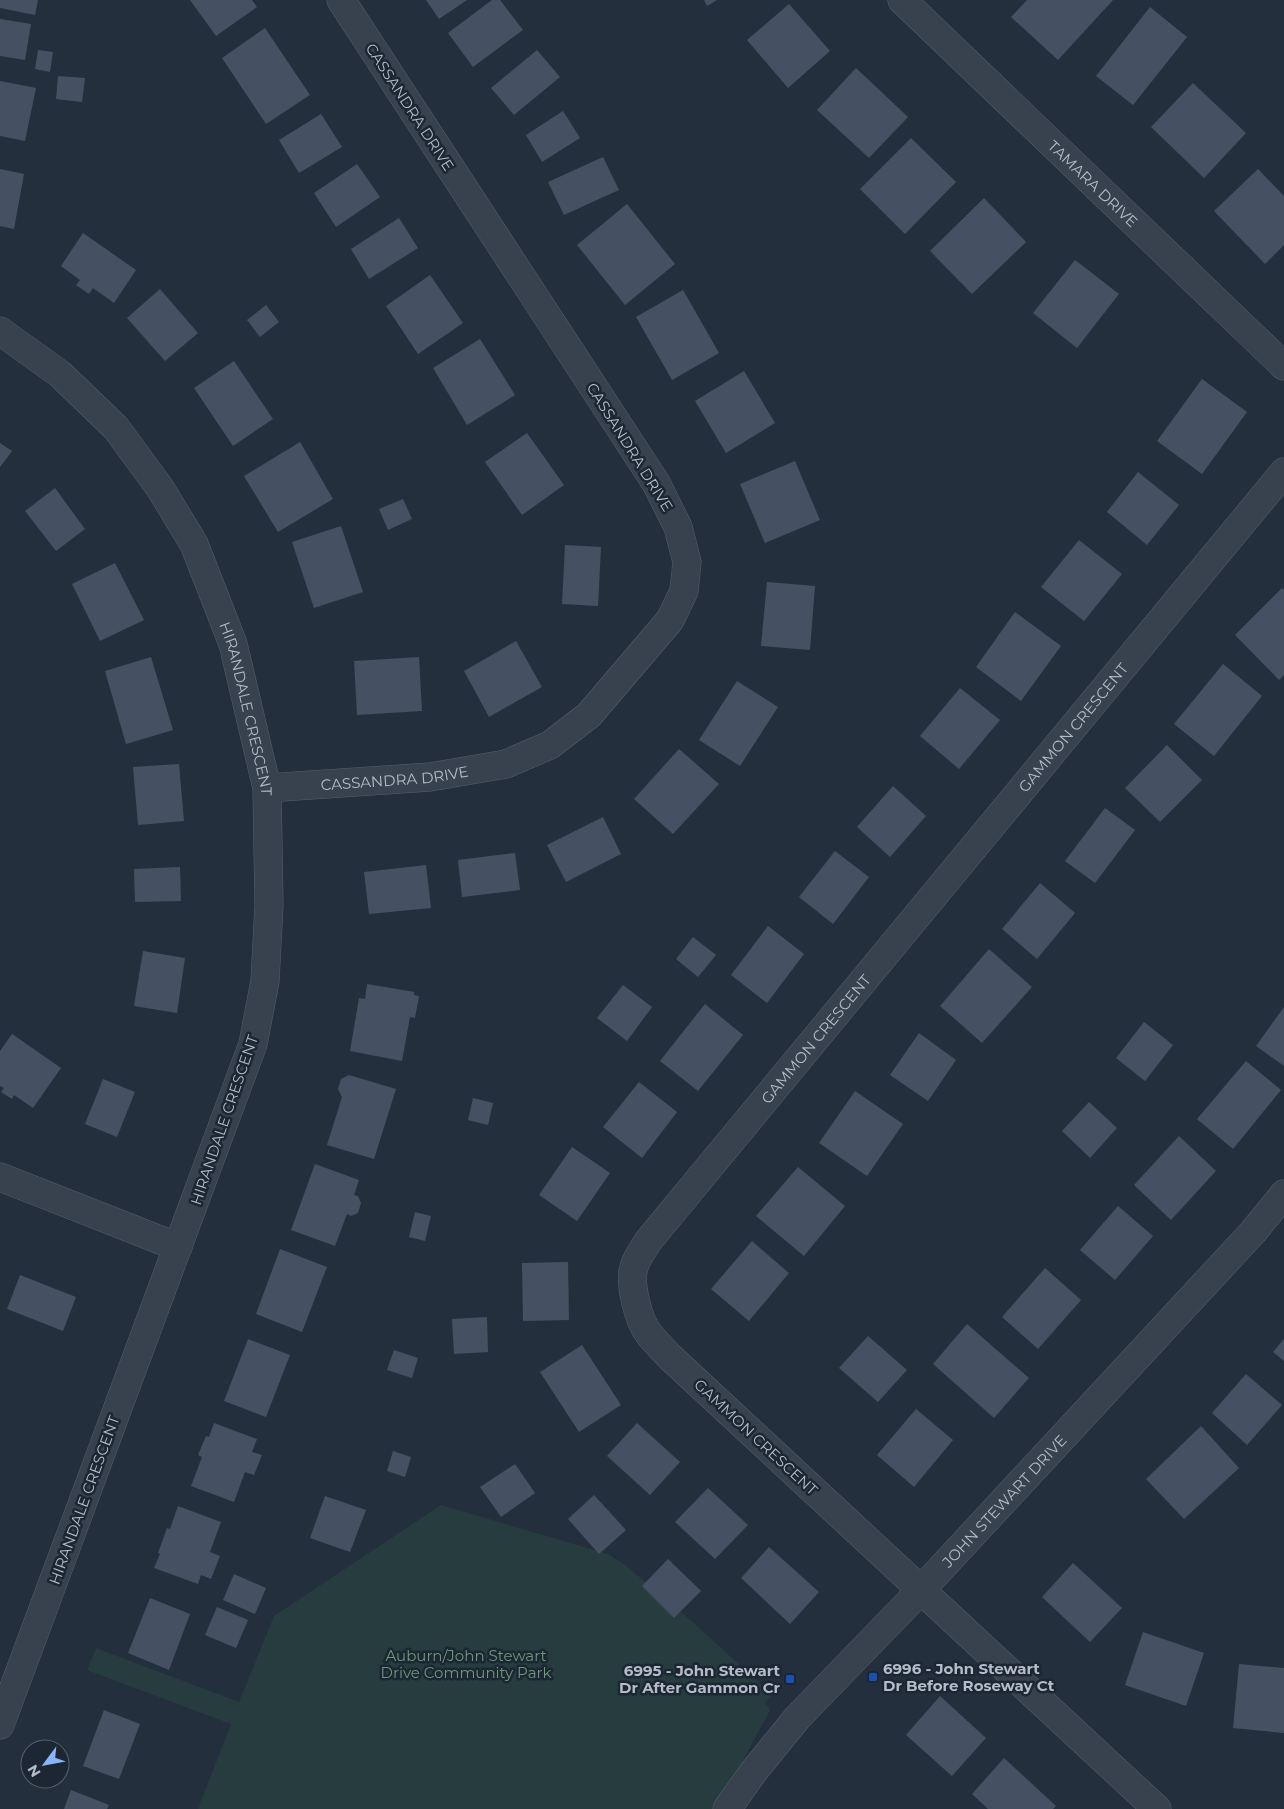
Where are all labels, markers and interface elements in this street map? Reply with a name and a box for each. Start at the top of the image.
street label: CASSANDRA DRIVE [362,40,458,174]
street label: TAMARA DRIVE [1044,136,1142,231]
street label: CASSANDRA DRIVE [583,379,677,515]
street label: HIRANDALE CRESCENT [216,619,277,796]
street label: GAMMON CRESCENT [1014,659,1132,796]
street label: CASSANDRA DRIVE [320,761,470,794]
street label: GAMMON CRESCENT [756,970,875,1107]
street label: HIRANDALE CRESCENT [186,1032,262,1207]
street label: GAMMON CRESCENT [690,1375,822,1499]
street label: HIRANDALE CRESCENT [45,1413,124,1587]
street label: JOHN STEWART DRIVE [937,1430,1070,1572]
park label: Auburn/John Stewart Drive Community Park [381,1646,551,1682]
place label: 6996 - John Stewart Dr Before Roseway Ct [883,1659,1055,1695]
place label: 6995 - John Stewart Dr After Gammon Cr [619,1661,781,1697]
marker: 6996 - John Stewart Dr Before Roseway Ct [867,1671,879,1683]
marker: 6995 - John Stewart Dr After Gammon Cr [784,1673,796,1685]
north arrow [20,1739,70,1789]
text: N [23,1761,45,1780]

